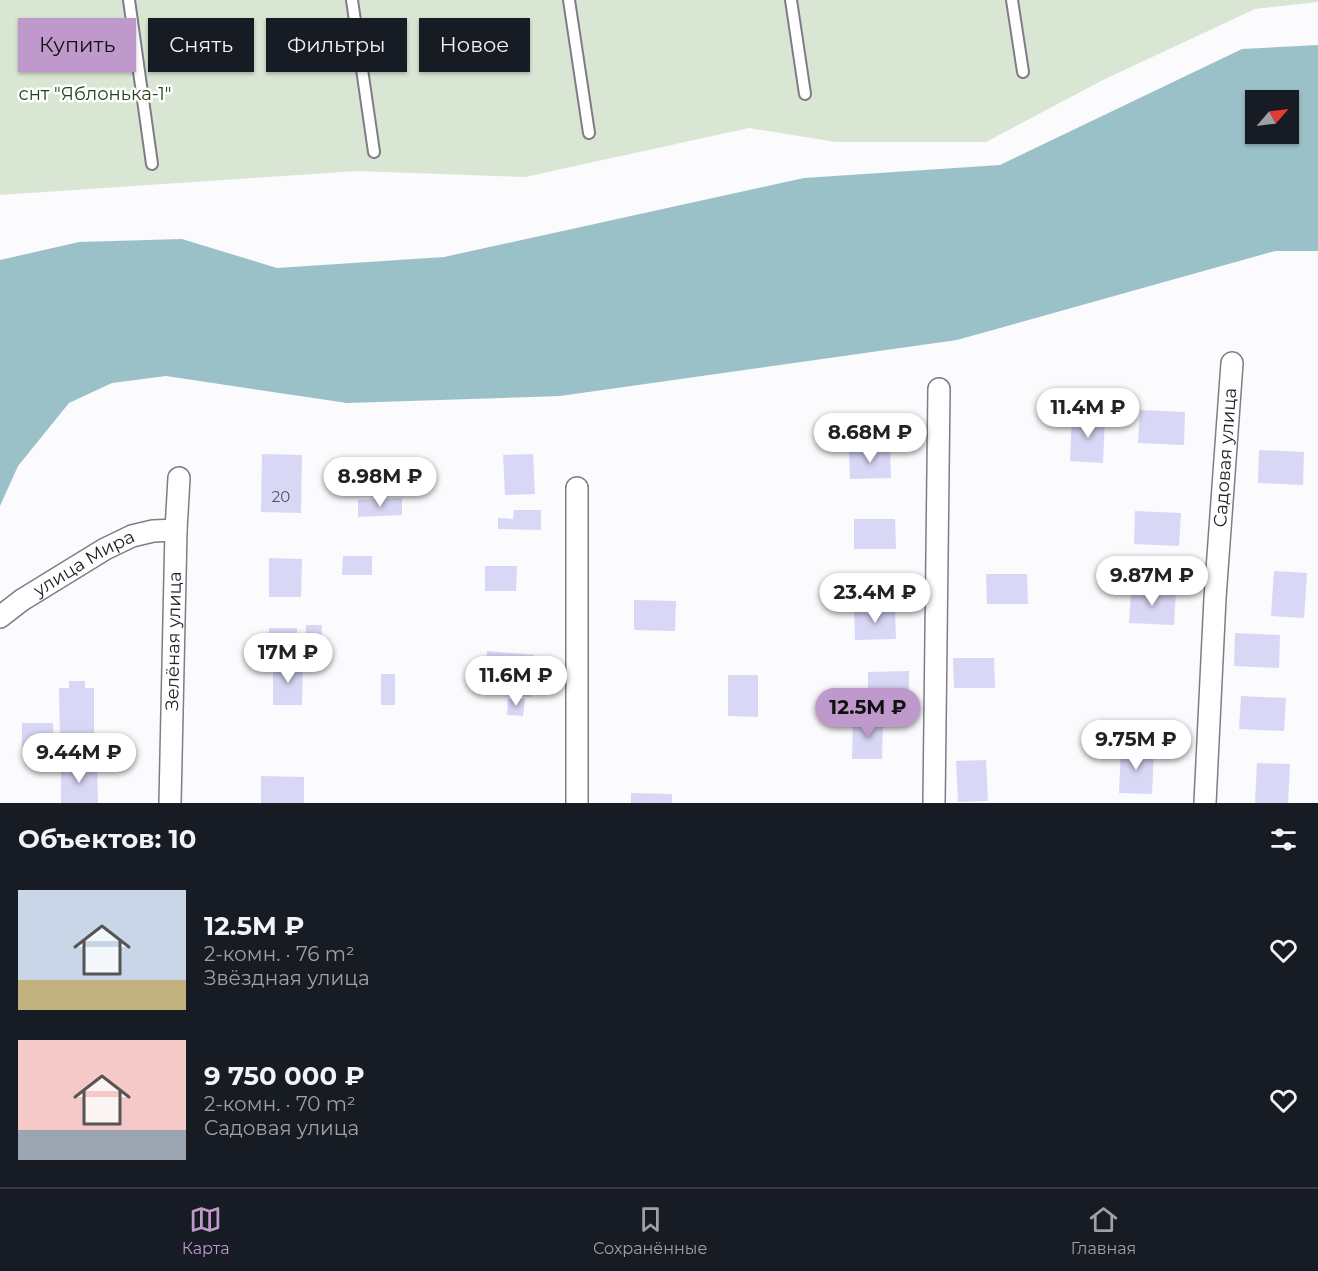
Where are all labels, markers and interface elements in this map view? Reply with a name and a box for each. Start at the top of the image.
chip: Купить [18,18,136,72]
chip: Снять [148,18,254,72]
chip: Фильтры [266,18,407,72]
chip: Новое [419,18,530,72]
park label: снт "Яблонька-1" [19,83,171,105]
north arrow [1245,90,1299,144]
map controls [1245,90,1299,144]
street label: Садовая улица [1209,387,1241,528]
pin: 11.4M ₽ [1033,388,1143,439]
text: 11.4M ₽ [1051,395,1125,419]
pin: 8.68M ₽ [815,413,925,464]
text: 8.68M ₽ [828,420,912,444]
pin: 8.98M ₽ [325,457,435,508]
text: 8.98M ₽ [338,464,422,488]
house number: 20 [272,487,290,506]
street label: улица Мира [29,525,138,602]
pin: 9.87M ₽ [1097,556,1207,607]
text: 9.87M ₽ [1110,563,1194,587]
street label: Зелёная улица [161,571,186,711]
pin: 23.4M ₽ [820,573,930,624]
text: 23.4M ₽ [834,580,916,604]
pin: 17M ₽ [246,633,330,684]
text: 17M ₽ [258,640,318,664]
pin: 11.6M ₽ [461,656,571,707]
text: 11.6M ₽ [479,663,553,687]
pin: 12.5M ₽ [813,688,923,739]
text: 12.5M ₽ [829,695,907,719]
pin: 9.75M ₽ [1081,720,1191,771]
text: 9.75M ₽ [1095,727,1177,751]
pin: 9.44M ₽ [24,733,134,784]
text: 9.44M ₽ [36,740,122,764]
text: Объектов: 10 [18,823,196,855]
icon: filters [1267,823,1300,856]
text: 12.5M ₽ [204,910,304,942]
icon: home [66,914,138,986]
icon: heart [1267,934,1300,967]
text: 2-комн. · 76 m² [204,942,355,966]
text: Звёздная улица [204,966,370,990]
text: 9 750 000 ₽ [204,1060,365,1092]
icon: home [66,1064,138,1136]
icon: heart [1267,1084,1300,1117]
text: 2-комн. · 70 m² [204,1092,356,1116]
text: Садовая улица [204,1116,359,1140]
tab: Карта [182,1203,230,1258]
tab: Сохранённые [593,1203,707,1258]
tab: Главная [1071,1203,1136,1258]

